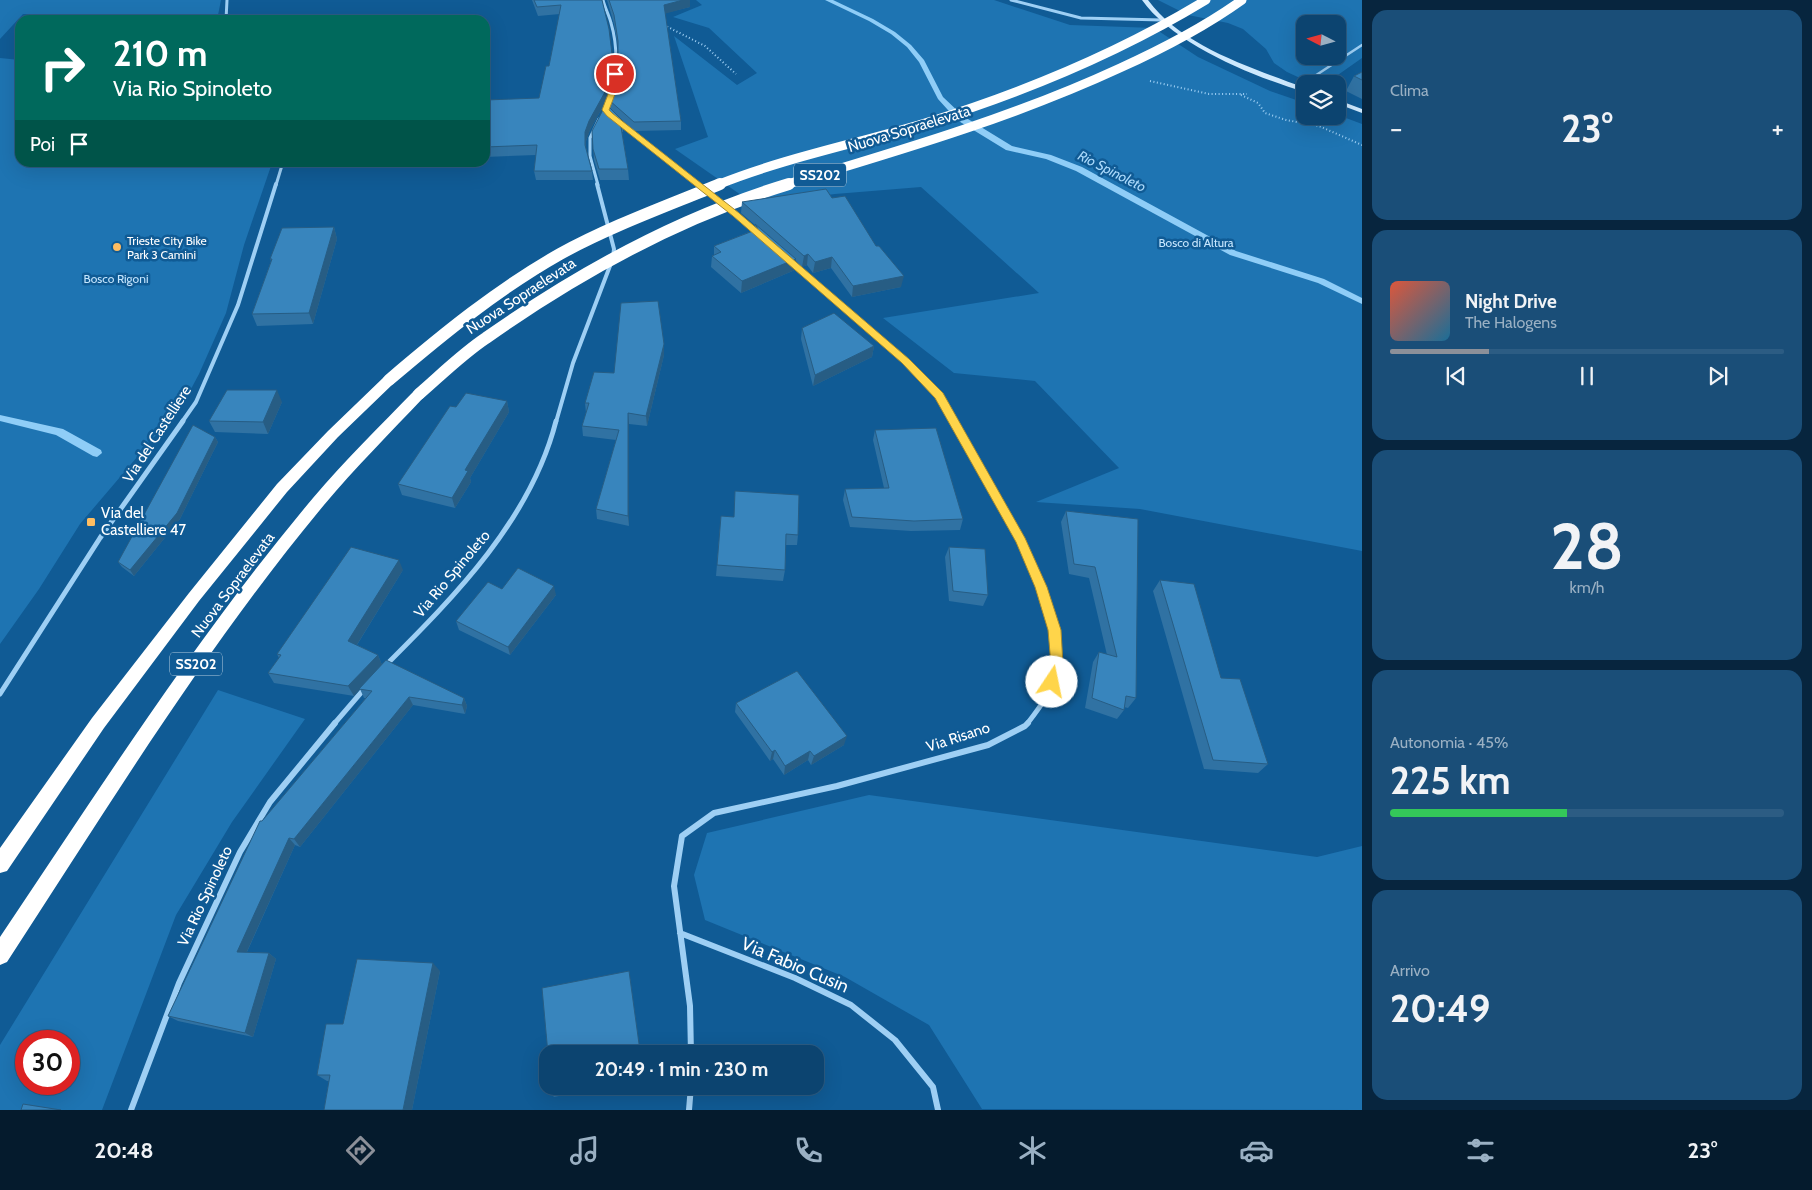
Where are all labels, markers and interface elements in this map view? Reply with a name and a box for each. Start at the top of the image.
north arrow [1296,15,1346,65]
map controls [1296,15,1346,125]
text: 210 m [113,32,207,75]
icon: right [30,35,95,100]
pin [594,53,636,95]
icon: arrive [601,60,629,88]
text: Via Rio Spinoleto [113,75,272,102]
button: layers [1296,75,1346,125]
text: Clima [1390,81,1429,100]
street label: Nuova Sopraelevata [846,102,973,156]
text: 23° [1561,105,1613,152]
text: − [1390,111,1402,145]
text: + [1772,111,1784,145]
icon: arrive [65,130,93,158]
text: Poi [30,133,55,156]
water label: Rio Spinoleto [1075,146,1149,196]
road number: SS202 [794,164,846,186]
place label: Trieste City Bike Park 3 Camini [127,233,207,262]
park label: Bosco di Altura [1158,235,1234,250]
marker: Trieste City Bike Park 3 Camini [111,241,123,253]
street label: Nuova Sopraelevata [463,253,580,338]
park label: Bosco Rigoni [84,271,148,286]
text: Night Drive [1465,290,1557,313]
text: The Halogens [1465,313,1557,332]
icon: previous [1442,362,1470,390]
icon: pause [1573,362,1601,390]
icon: next [1704,362,1732,390]
street label: Via del Castelliere [119,382,195,486]
place label: Via del Castelliere 47 [101,504,187,539]
text: 28 [1550,506,1624,585]
marker: Via del Castelliere 47 [85,516,97,528]
street label: Via Rio Spinoleto [410,527,494,621]
street label: Nuova Sopraelevata [188,528,279,641]
text: km/h [1569,578,1605,597]
road number: SS202 [170,652,222,676]
position arrow [1025,655,1077,707]
street label: Via Risano [924,718,992,756]
text: Autonomia · 45% [1390,733,1508,752]
text: 225 km [1390,757,1511,804]
street label: Via Rio Spinoleto [174,843,236,949]
street label: Via Fabio Cusin [738,932,852,998]
text: Arrivo [1390,961,1430,980]
text: 20:49 [1390,985,1490,1032]
speed limit sign: 30 [15,1030,80,1095]
text: 20:49 · 1 min · 230 m [595,1058,768,1081]
icon: directions [343,1133,378,1168]
icon: music [567,1133,602,1168]
icon: phone [791,1133,826,1168]
icon: climate [1015,1133,1050,1168]
icon: car [1239,1133,1274,1168]
icon: filters [1463,1133,1498,1168]
text: 20:48 [95,1137,154,1164]
text: 23° [1688,1137,1717,1164]

